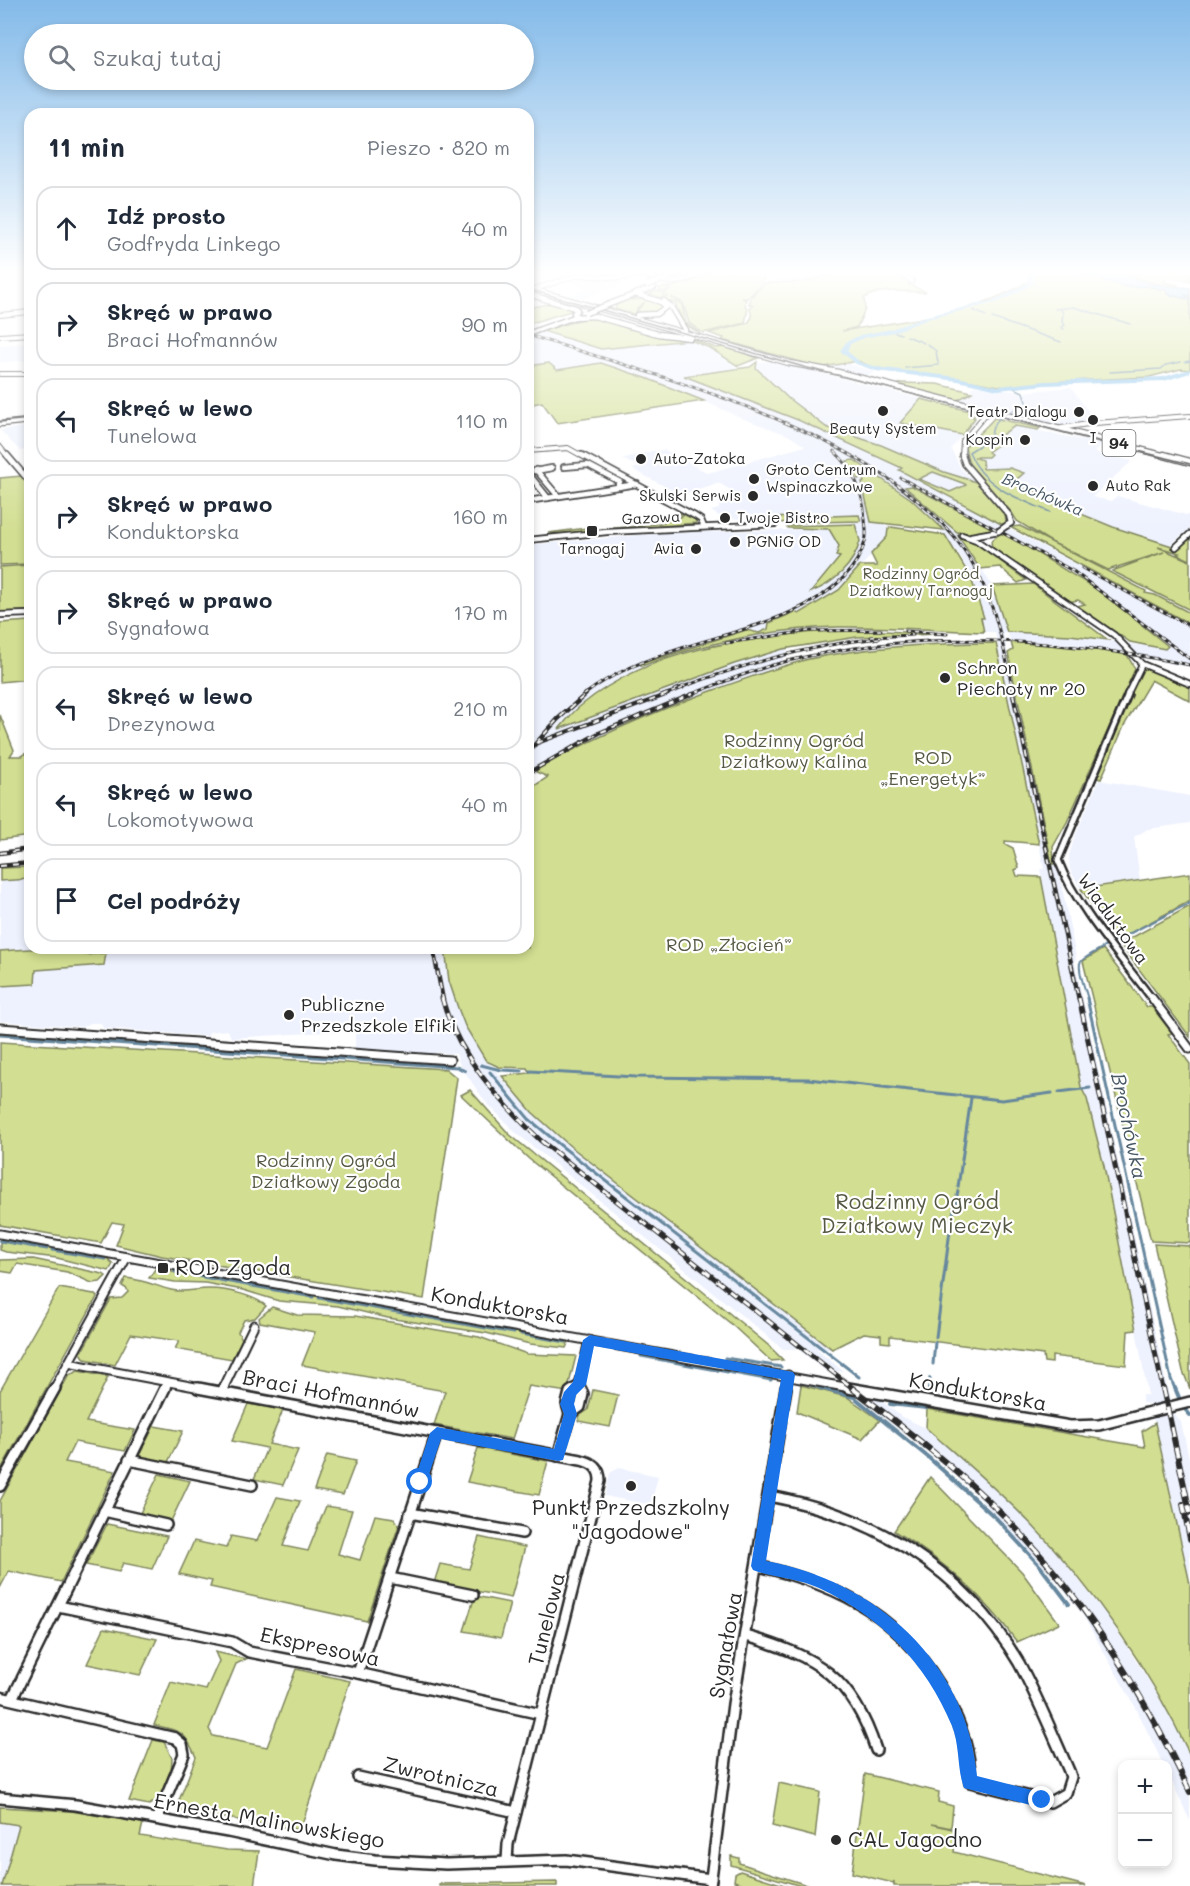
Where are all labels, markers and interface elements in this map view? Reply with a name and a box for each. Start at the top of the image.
search box [24,24,534,90]
icon: search [45,41,78,74]
text: Szukaj tutaj [93,43,222,72]
text: 11 min [48,130,125,164]
text: Pieszo · 820 m [367,134,510,160]
text: Idź prosto [107,201,225,230]
icon: ahead [50,212,83,245]
text: 40 m [462,215,508,241]
text: Godfryda Linkego [107,230,280,256]
text: Skręć w prawo [107,297,272,326]
icon: right [50,308,83,341]
text: 90 m [462,311,508,337]
text: Braci Hofmannów [107,326,278,352]
text: Skręć w lewo [107,393,253,422]
place label: Teatr Dialogu [967,401,1067,421]
icon: left [50,404,83,437]
marker: Beauty System [876,404,890,418]
marker: Teatr Dialogu [1072,405,1086,419]
text: 110 m [455,407,508,433]
marker: I [1086,413,1100,427]
place label: Beauty System [830,418,936,438]
text: Tunelowa [107,422,197,448]
place label: I [1090,427,1097,447]
place label: Kospin [966,429,1013,449]
road number: 94 [1102,430,1136,456]
marker: Kospin [1018,433,1032,447]
place label: Auto-Zatoka [653,448,746,468]
marker: Auto-Zatoka [634,452,648,466]
place label: Groto Centrum Wspinaczkowe [766,459,876,496]
water label: Brochówka [999,467,1087,520]
marker: Groto Centrum Wspinaczkowe [747,472,761,486]
place label: Auto Rak [1105,475,1171,495]
marker: Auto Rak [1086,479,1100,493]
place label: Skulski Serwis [639,485,741,505]
text: Skręć w prawo [107,489,272,518]
marker: Skulski Serwis [746,489,760,503]
icon: right [50,500,83,533]
text: 160 m [452,503,508,529]
street label: Gazowa [621,505,681,529]
place label: Twoje Bistro [737,507,829,527]
marker: Twoje Bistro [718,511,732,525]
text: Konduktorska [107,518,240,544]
marker: Tarnogaj [585,524,599,538]
place label: PGNiG OD [747,531,821,551]
marker: PGNiG OD [728,535,742,549]
place label: Tarnogaj [559,538,625,558]
place label: Avia [653,538,684,558]
marker: Avia [689,542,703,556]
park label: Rodzinny Ogród Działkowy Tarnogaj [849,563,993,600]
text: Skręć w prawo [107,585,272,614]
icon: right [50,596,83,629]
text: 170 m [453,599,508,625]
text: Sygnałowa [107,614,210,640]
place label: Schron Piechoty nr 20 [957,655,1085,700]
marker: Schron Piechoty nr 20 [938,671,952,685]
text: Skręć w lewo [107,681,253,710]
icon: left [50,692,83,725]
text: 210 m [453,695,508,721]
text: Drezynowa [107,710,216,736]
park label: Rodzinny Ogród Działkowy Kalina [720,728,868,773]
park label: ROD „Energetyk” [880,745,986,790]
text: Skręć w lewo [107,777,253,806]
icon: left [50,788,83,821]
text: 40 m [462,791,508,817]
text: Lokomotywowa [107,806,254,832]
street label: Wiaduktowa [1073,868,1155,969]
icon: arrive [50,884,83,917]
text: Cel podróży [107,886,241,915]
park label: ROD „Złocień” [666,932,792,956]
place label: Publiczne Przedszkole Elfiki [301,992,456,1037]
marker: Publiczne Przedszkole Elfiki [282,1008,296,1022]
water label: Brochówka [1106,1070,1154,1181]
park label: Rodzinny Ogród Działkowy Zgoda [251,1148,401,1193]
park label: Rodzinny Ogród Działkowy Mieczyk [821,1187,1013,1238]
place label: ROD Zgoda [175,1253,291,1280]
marker: ROD Zgoda [156,1261,170,1275]
street label: Konduktorska [429,1279,571,1330]
street label: Braci Hofmannów [241,1362,422,1423]
street label: Konduktorska [907,1365,1049,1416]
route start [406,1468,432,1494]
marker: Punkt Przedszkolny "Jagodowe" [624,1479,638,1493]
place label: Punkt Przedszkolny "Jagodowe" [532,1493,730,1544]
street label: Tunelowa [521,1569,570,1668]
street label: Sygnałowa [702,1589,747,1700]
street label: Ekspresowa [258,1620,383,1671]
street label: Zwrotnicza [381,1749,502,1802]
map controls [1118,1760,1172,1868]
button: + [1118,1760,1172,1814]
street label: Ernesta Malinowskiego [152,1786,387,1853]
route end [1028,1786,1054,1812]
button: − [1118,1814,1172,1868]
place label: CAL Jagodno [848,1825,982,1852]
marker: CAL Jagodno [829,1833,843,1847]

